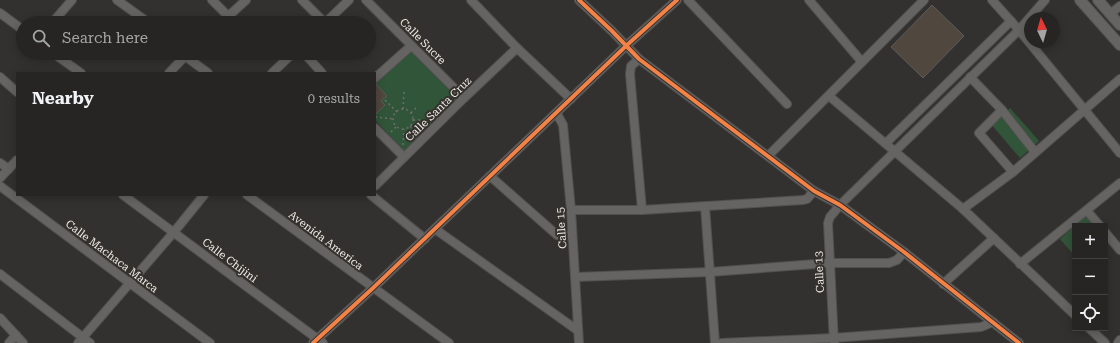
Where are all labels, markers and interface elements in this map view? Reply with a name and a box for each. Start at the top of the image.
north arrow [1024,12,1060,48]
search box [16,16,376,60]
street label: Calle Sucre [397,16,448,67]
icon: search [30,27,52,49]
text: Search here [62,29,148,47]
street label: Calle Santa Cruz [403,75,474,144]
text: Nearby [32,88,94,108]
text: 0 results [308,91,360,106]
street label: Calle 15 [554,207,569,249]
street label: Avenida America [286,208,366,273]
street label: Calle Machaca Marca [63,217,161,295]
map controls [1072,223,1108,331]
button: + [1072,223,1108,259]
street label: Calle Chijini [200,236,260,286]
street label: Calle 13 [812,251,827,293]
button: − [1072,259,1108,295]
button: locate [1072,295,1108,331]

